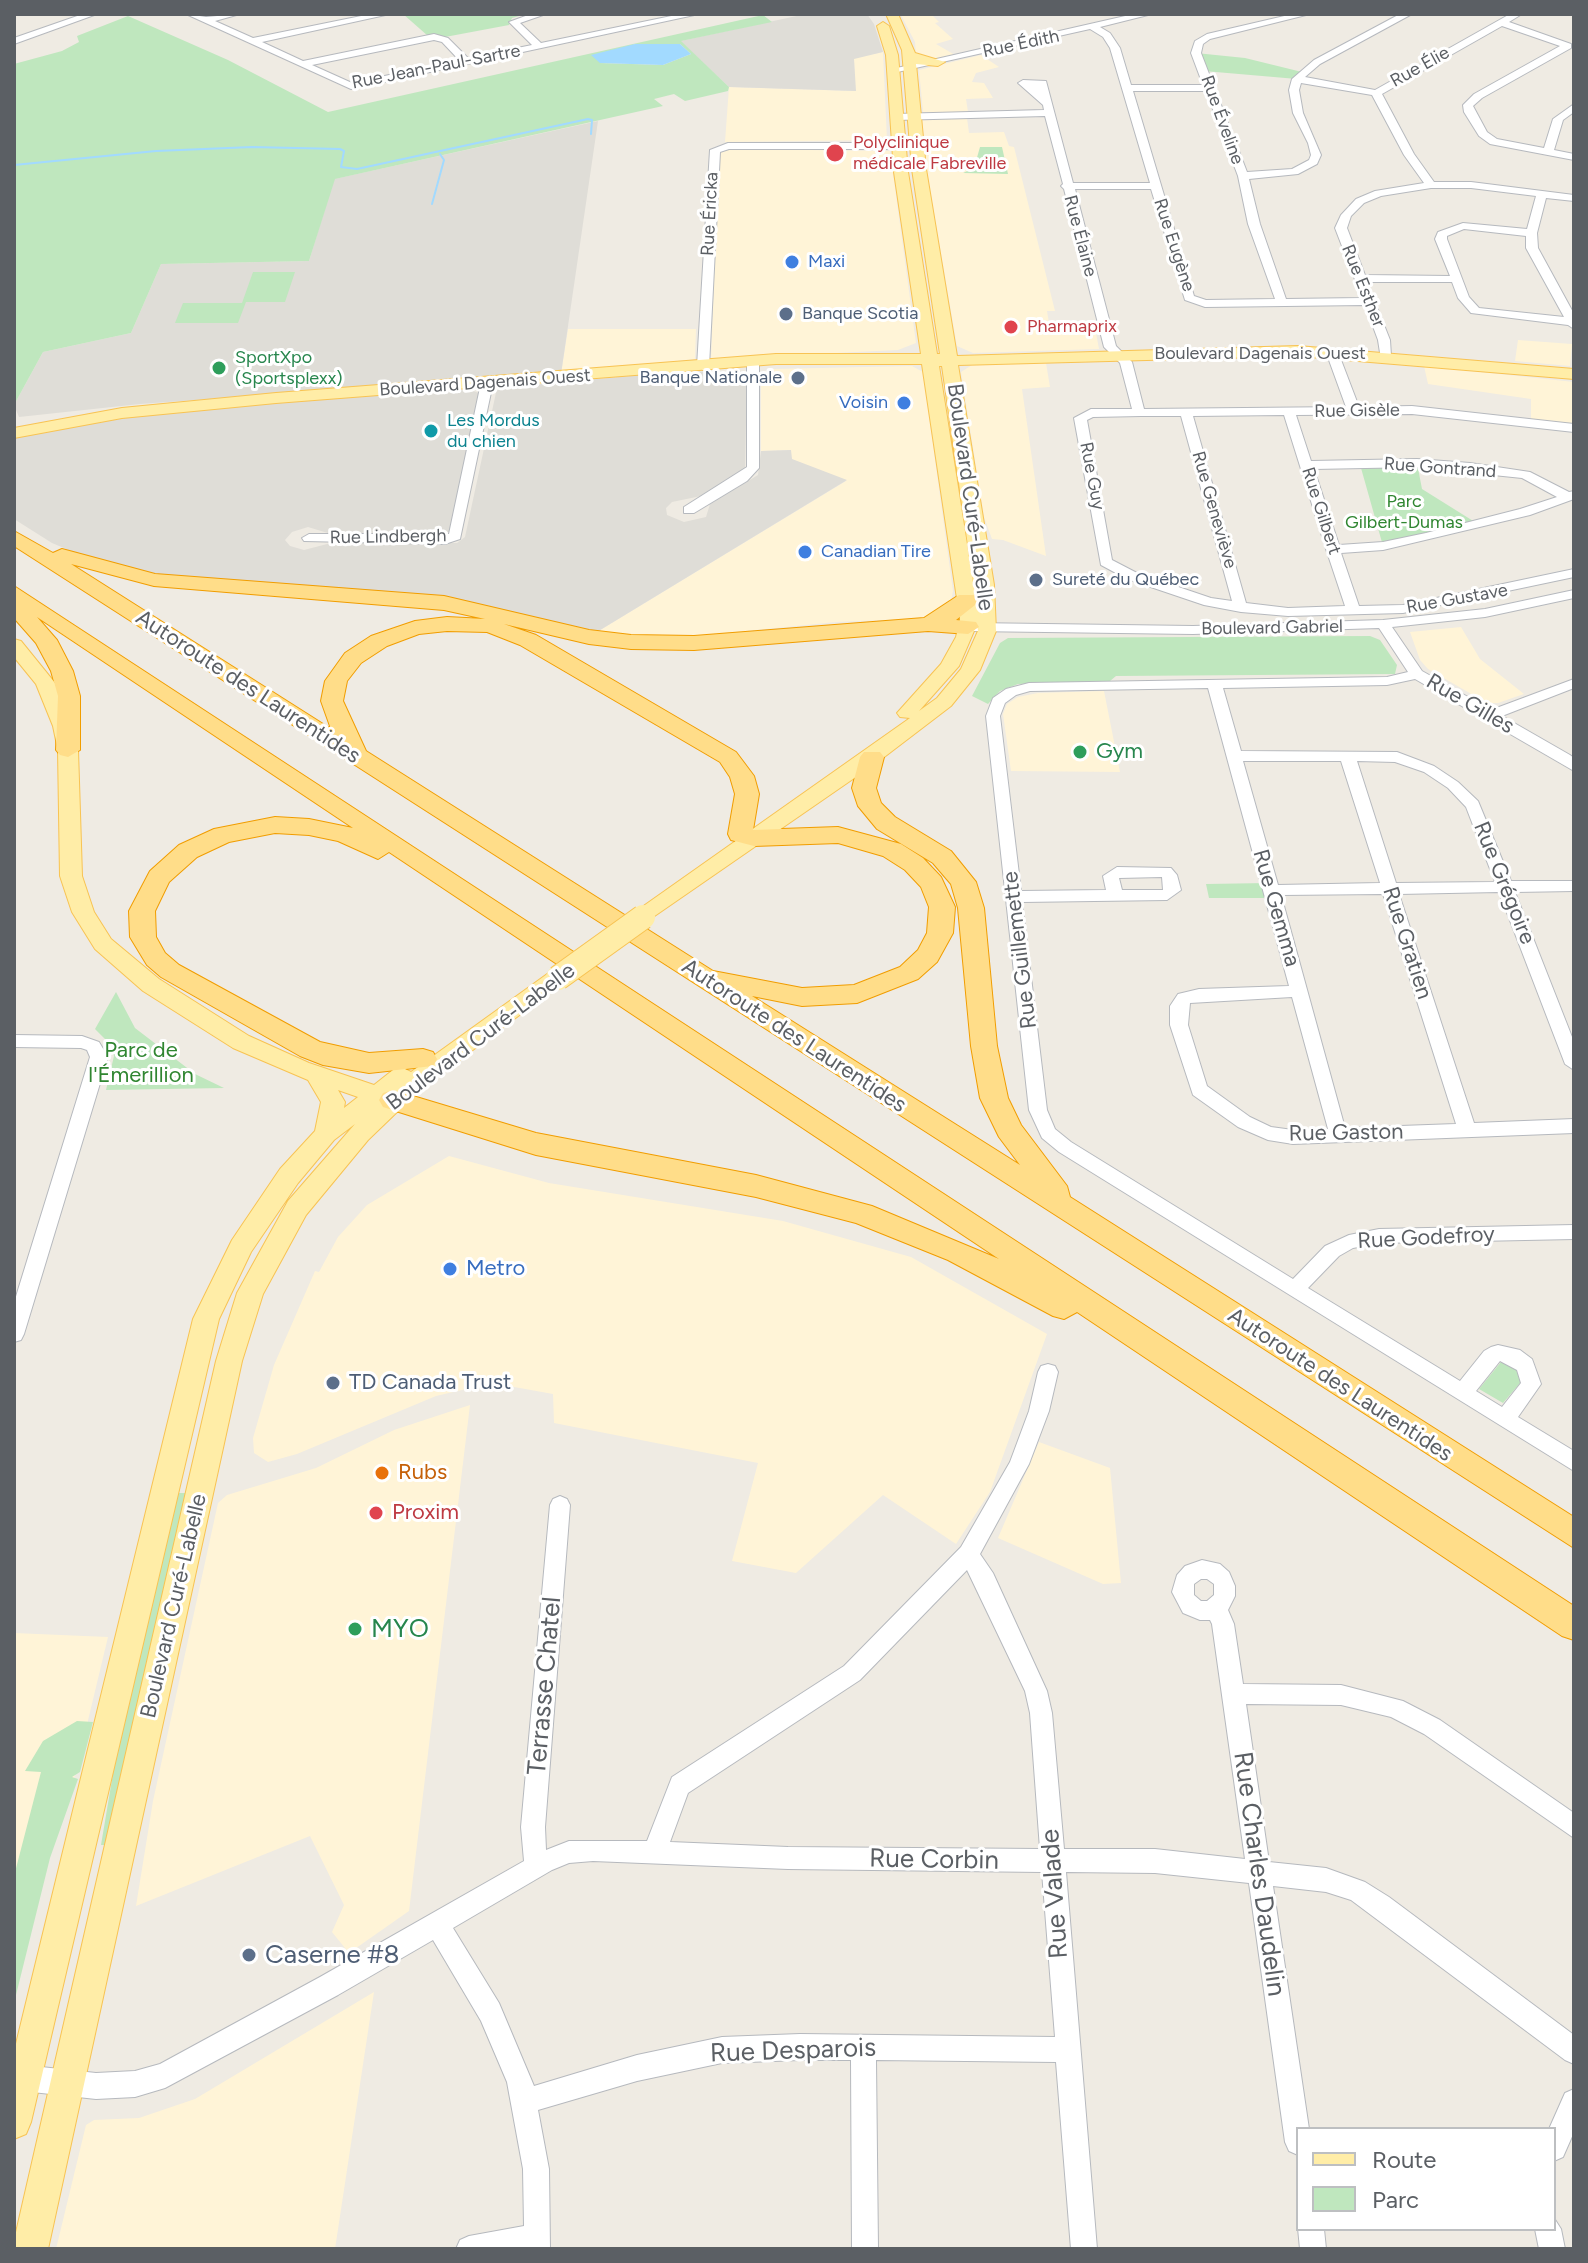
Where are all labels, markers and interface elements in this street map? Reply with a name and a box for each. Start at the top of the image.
street label: Rue Édith [981,25,1061,63]
street label: Rue Jean-Paul-Sartre [350,40,522,94]
street label: Rue Élie [1387,42,1453,92]
street label: Rue Éveline [1196,73,1248,167]
place label: Polyclinique médicale Fabreville [853,132,1006,174]
marker: Polyclinique médicale Fabreville [824,142,846,164]
street label: Rue Éricka [697,172,723,256]
street label: Rue Élaine [1059,193,1101,279]
street label: Rue Eugène [1149,196,1199,294]
street label: Rue Esther [1337,241,1389,331]
place label: Maxi [808,251,845,273]
marker: Maxi [783,253,801,271]
place label: Banque Scotia [802,303,918,325]
marker: Banque Scotia [777,305,795,323]
place label: Pharmaprix [1027,316,1117,338]
marker: Pharmaprix [1002,318,1020,336]
street label: Boulevard Dagenais Ouest [1154,343,1366,365]
place label: SportXpo (Sportsplexx) [235,347,343,390]
marker: SportXpo (Sportsplexx) [210,359,228,377]
street label: Boulevard Dagenais Ouest [379,365,591,401]
place label: Banque Nationale [640,367,782,389]
marker: Banque Nationale [789,369,807,387]
street label: Boulevard Curé-Labelle [941,382,999,612]
place label: Voisin [839,392,888,414]
marker: Voisin [895,394,913,412]
street label: Rue Gisèle [1314,399,1400,423]
place label: Les Mordus du chien [447,410,540,452]
marker: Les Mordus du chien [422,422,440,440]
street label: Rue Guy [1075,440,1109,512]
street label: Rue Geneviève [1187,449,1241,571]
street label: Rue Gontrand [1383,453,1497,483]
street label: Rue Gilbert [1297,465,1345,557]
park label: Parc Gilbert-Dumas [1345,491,1463,534]
street label: Rue Lindbergh [329,525,447,549]
place label: Canadian Tire [821,541,931,563]
marker: Canadian Tire [796,543,814,561]
place label: Sureté du Québec [1052,569,1199,591]
marker: Sureté du Québec [1027,571,1045,589]
street label: Rue Gustave [1405,579,1509,619]
street label: Autoroute des Laurentides [131,605,365,769]
street label: Boulevard Gabriel [1201,616,1343,640]
street label: Rue Gilles [1421,668,1519,740]
place label: Gym [1096,739,1143,765]
marker: Gym [1071,743,1089,761]
street label: Rue Grégoire [1467,818,1541,948]
street label: Rue Gemma [1247,846,1305,970]
street label: Rue Guillemette [997,870,1043,1030]
street label: Rue Gratien [1376,883,1438,1003]
street label: Autoroute des Laurentides [677,954,911,1118]
street label: Boulevard Curé-Labelle [382,957,580,1117]
park label: Parc de l'Émerillion [88,1038,194,1090]
street label: Rue Gaston [1288,1119,1404,1147]
street label: Rue Godefroy [1357,1221,1495,1255]
place label: Metro [466,1256,525,1282]
marker: Metro [441,1260,459,1278]
street label: Autoroute des Laurentides [1223,1303,1457,1467]
place label: TD Canada Trust [349,1370,511,1396]
marker: TD Canada Trust [324,1374,342,1392]
place label: Rubs [398,1460,447,1486]
marker: Rubs [373,1464,391,1482]
street label: Boulevard Curé-Labelle [135,1491,213,1721]
place label: Proxim [392,1500,459,1526]
marker: Proxim [367,1504,385,1522]
street label: Terrasse Chatel [522,1596,568,1776]
place label: MYO [371,1613,429,1645]
marker: MYO [346,1620,364,1638]
street label: Rue Charles Daudelin [1226,1750,1292,1998]
street label: Rue Valade [1035,1828,1075,1960]
street label: Rue Corbin [869,1843,999,1877]
place label: Caserne #8 [265,1939,400,1971]
marker: Caserne #8 [240,1946,258,1964]
street label: Rue Desparois [709,2033,877,2069]
legend [1296,2127,1556,2231]
text: Route [1372,2145,1436,2174]
text: Parc [1372,2185,1419,2214]

